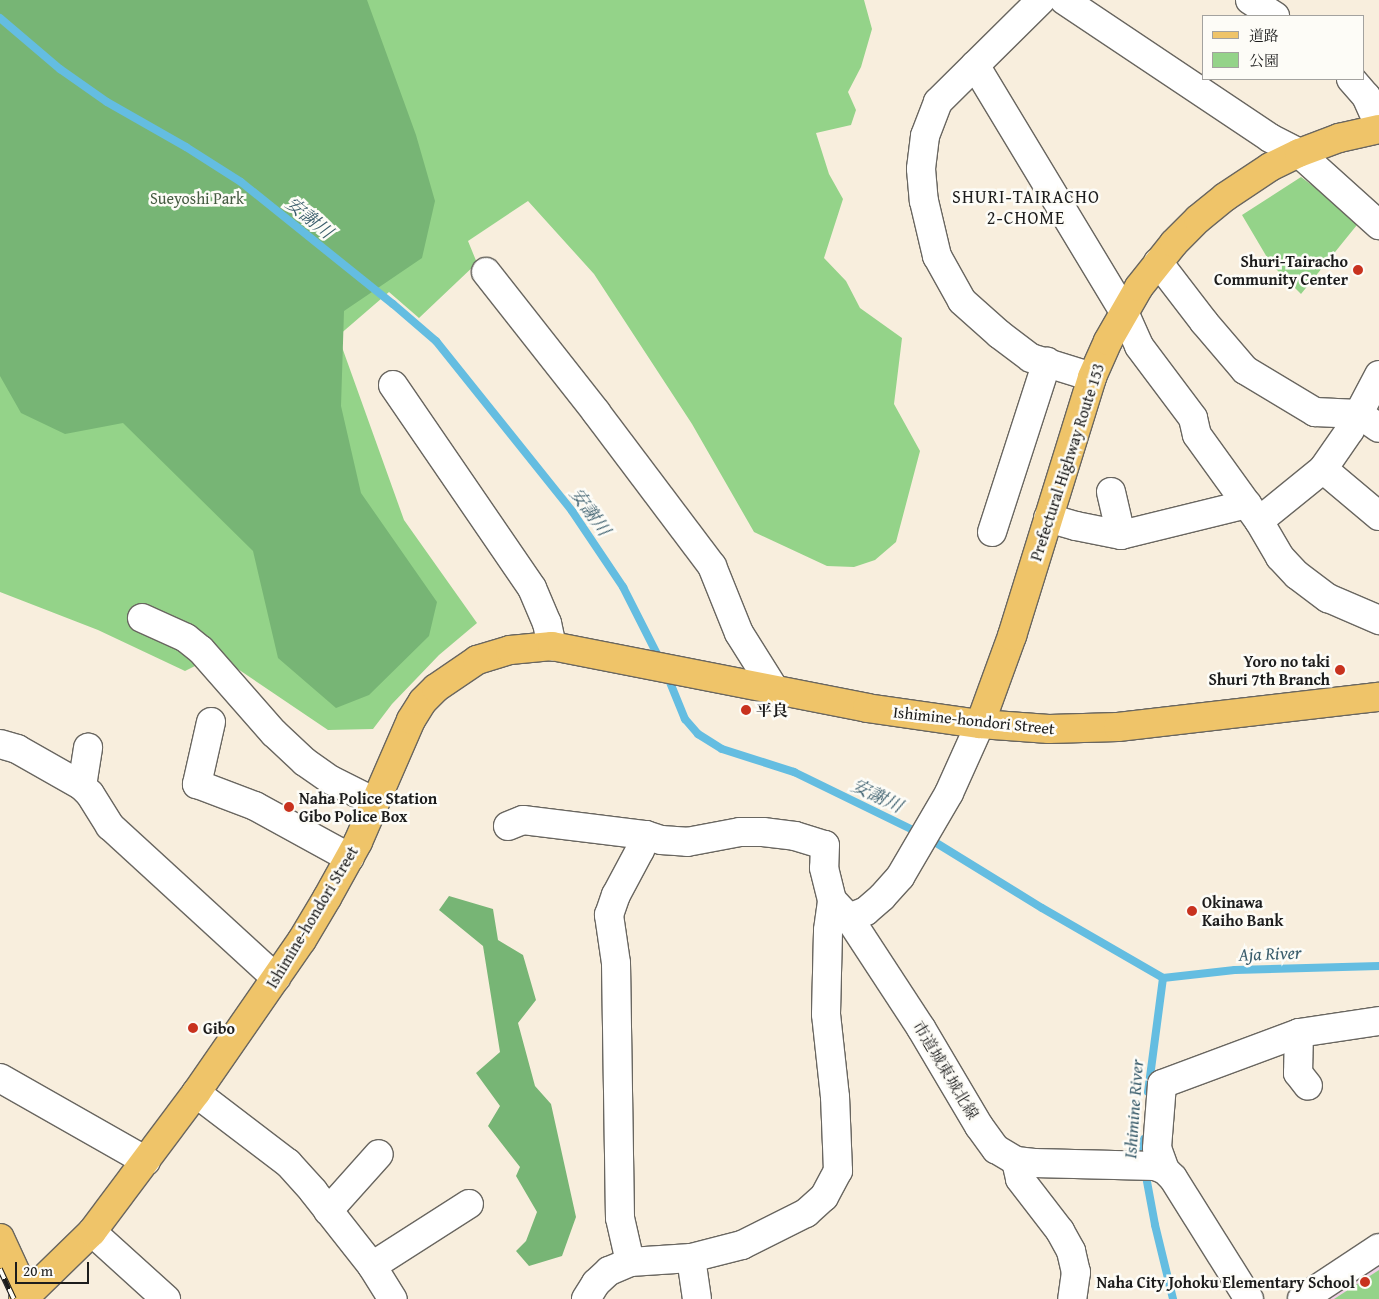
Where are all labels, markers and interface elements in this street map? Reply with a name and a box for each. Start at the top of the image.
legend [1202,15,1364,80]
text: 道路 [1249,25,1279,46]
text: 公園 [1249,50,1279,71]
district label: SHURI-TAIRACHO 2-CHOME [950,187,1102,230]
park label: Sueyoshi Park [150,188,244,208]
water label: 安謝川 [281,193,337,243]
place label: Shuri-Tairacho Community Center [1214,251,1348,289]
marker: Shuri-Tairacho Community Center [1352,264,1364,276]
street label: Prefectural Highway Route 153 [1026,361,1108,563]
water label: 安謝川 [565,484,615,540]
place label: Yoro no taki Shuri 7th Branch [1208,651,1330,689]
marker: Yoro no taki Shuri 7th Branch [1334,664,1346,676]
place label: 平良 [756,700,788,720]
street label: Ishimine-hondori Street [892,702,1056,738]
marker: 平良 [740,704,752,716]
water label: 安謝川 [848,774,906,818]
place label: Naha Police Station Gibo Police Box [299,788,437,826]
marker: Naha Police Station Gibo Police Box [283,801,295,813]
street label: Ishimine-hondori Street [262,843,362,991]
place label: Okinawa Kaiho Bank [1202,892,1283,930]
marker: Okinawa Kaiho Bank [1186,905,1198,917]
water label: Aja River [1238,942,1302,966]
street label: 市道城東城北線 [909,1017,983,1123]
place label: Gibo [203,1018,235,1038]
marker: Gibo [187,1022,199,1034]
water label: Ishimine River [1120,1059,1148,1159]
scale bar [18,1252,91,1284]
text: 20 m [23,1260,53,1281]
place label: Naha City Johoku Elementary School [1097,1272,1355,1292]
marker: Naha City Johoku Elementary School [1359,1276,1371,1288]

